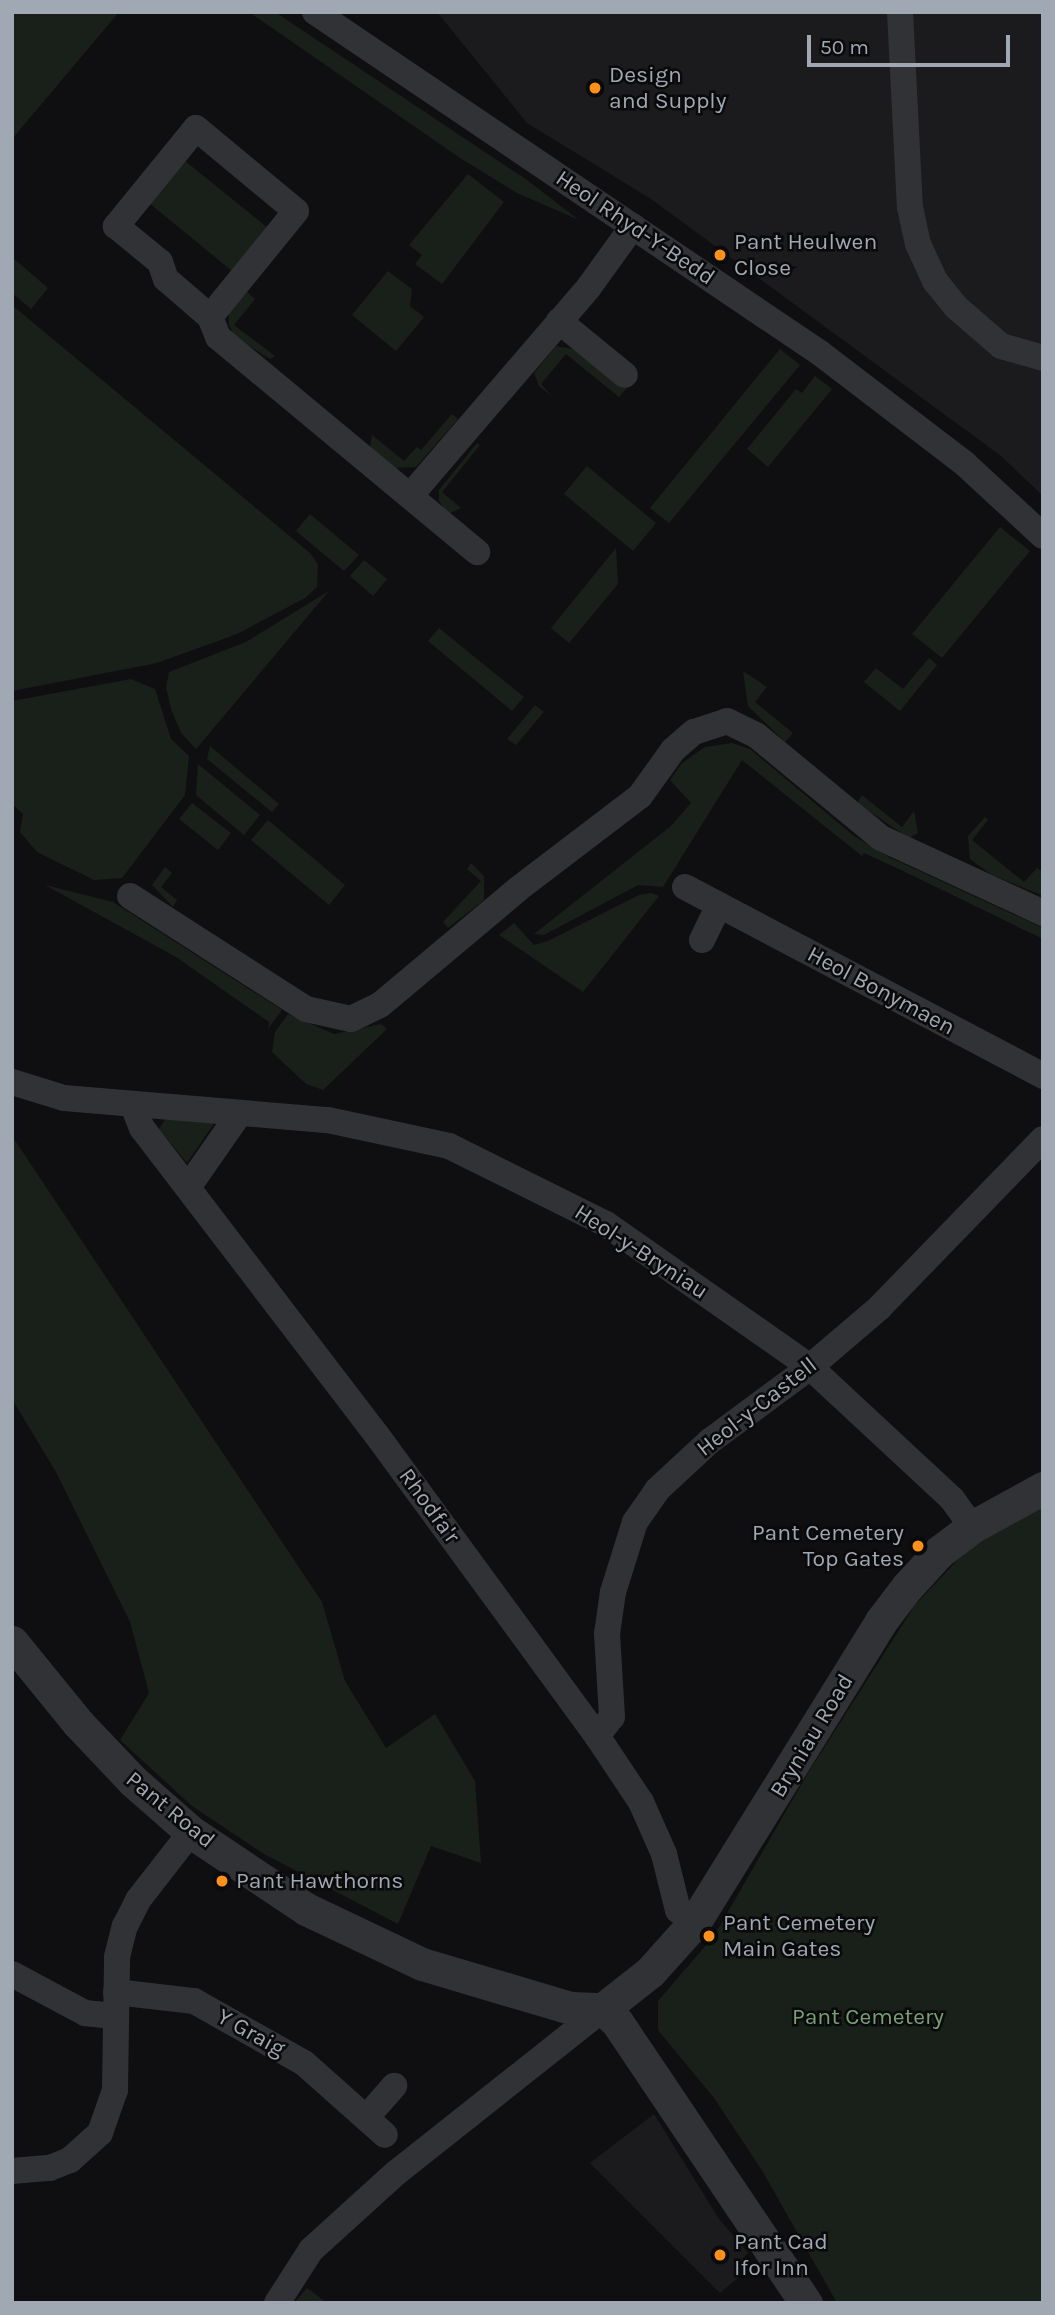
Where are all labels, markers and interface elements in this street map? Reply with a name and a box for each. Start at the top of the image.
scale bar [810,21,1013,65]
text: 50 m [820,35,869,59]
place label: Design and Supply [609,61,726,115]
marker: Design and Supply [587,80,603,96]
street label: Heol Rhyd-Y-Bedd [550,165,720,291]
place label: Pant Heulwen Close [734,228,877,282]
marker: Pant Heulwen Close [712,247,728,263]
street label: Heol Bonymaen [803,941,959,1041]
street label: Heol-y-Bryniau [569,1199,713,1305]
street label: Heol-y-Castell [691,1351,823,1463]
street label: Rhodfa'r [393,1463,465,1549]
place label: Pant Cemetery Top Gates [752,1519,904,1573]
marker: Pant Cemetery Top Gates [910,1538,926,1554]
street label: Bryniau Road [764,1669,860,1803]
street label: Pant Road [120,1766,220,1854]
place label: Pant Hawthorns [236,1867,403,1895]
marker: Pant Hawthorns [214,1873,230,1889]
place label: Pant Cemetery Main Gates [723,1909,875,1963]
marker: Pant Cemetery Main Gates [701,1928,717,1944]
street label: Y Graig [212,2003,290,2063]
park label: Pant Cemetery [792,2003,944,2031]
place label: Pant Cad Ifor Inn [734,2228,828,2282]
marker: Pant Cad Ifor Inn [712,2247,728,2263]

